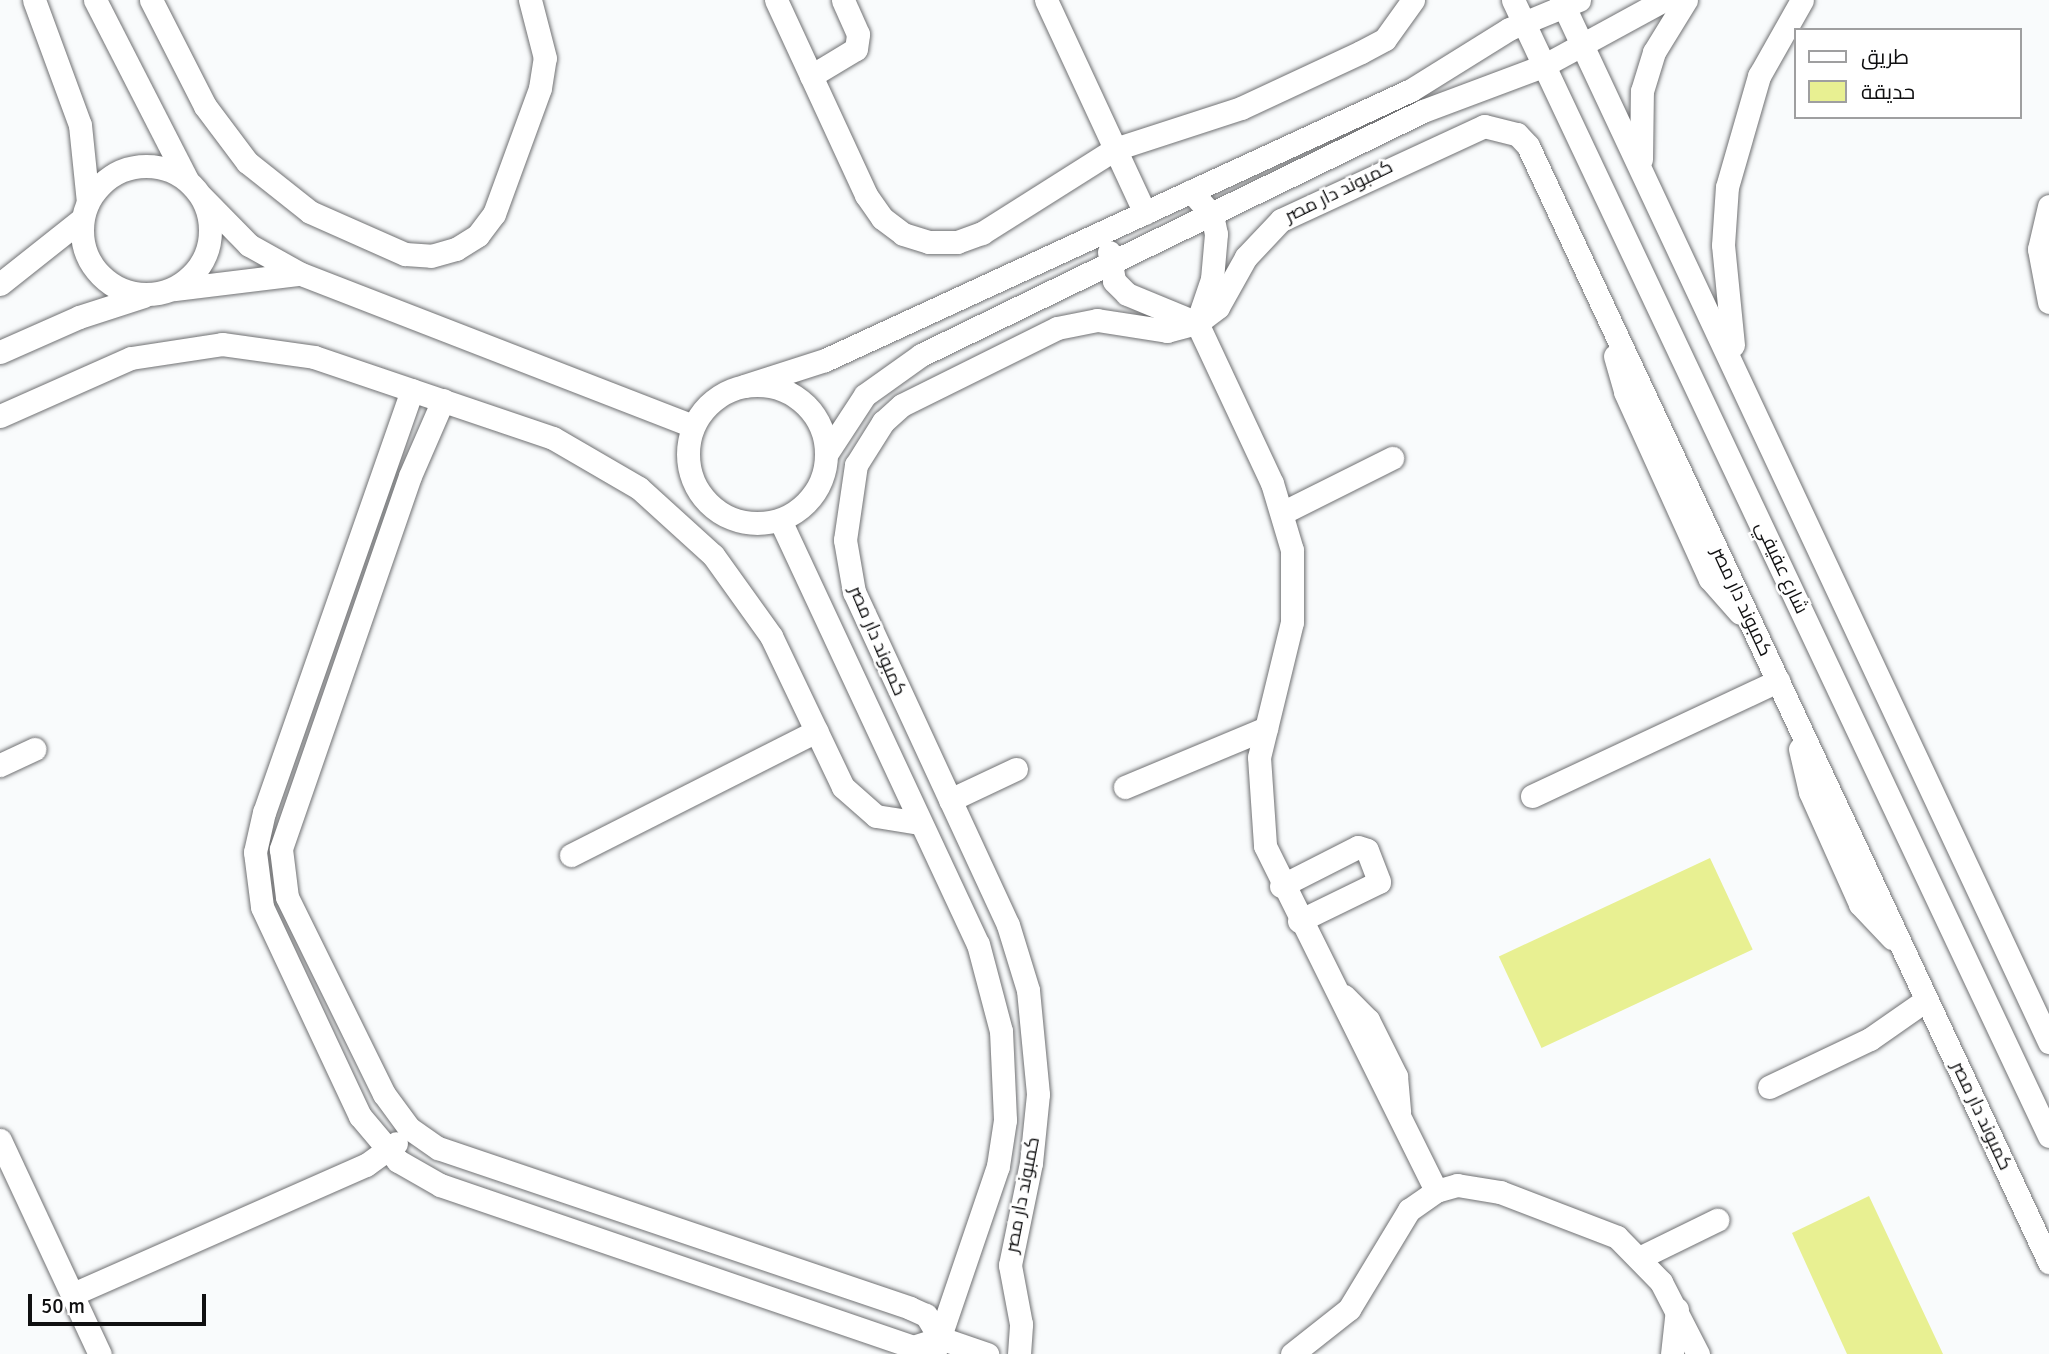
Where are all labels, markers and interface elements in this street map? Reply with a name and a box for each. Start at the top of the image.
legend [1794,28,2021,119]
text: طريق [1861,44,1909,70]
text: حديقة [1861,79,1915,105]
street label: كمبوند دار مصر [1281,156,1397,228]
street label: شارع عفيفي [1750,518,1812,618]
street label: كمبوند دار مصر [1706,544,1776,660]
street label: كمبوند دار مصر [844,582,910,700]
street label: كمبوند دار مصر [1946,1058,2016,1174]
street label: كمبوند دار مصر [1001,1135,1045,1255]
scale bar [32,1280,210,1324]
text: 50 m [41,1293,85,1319]

